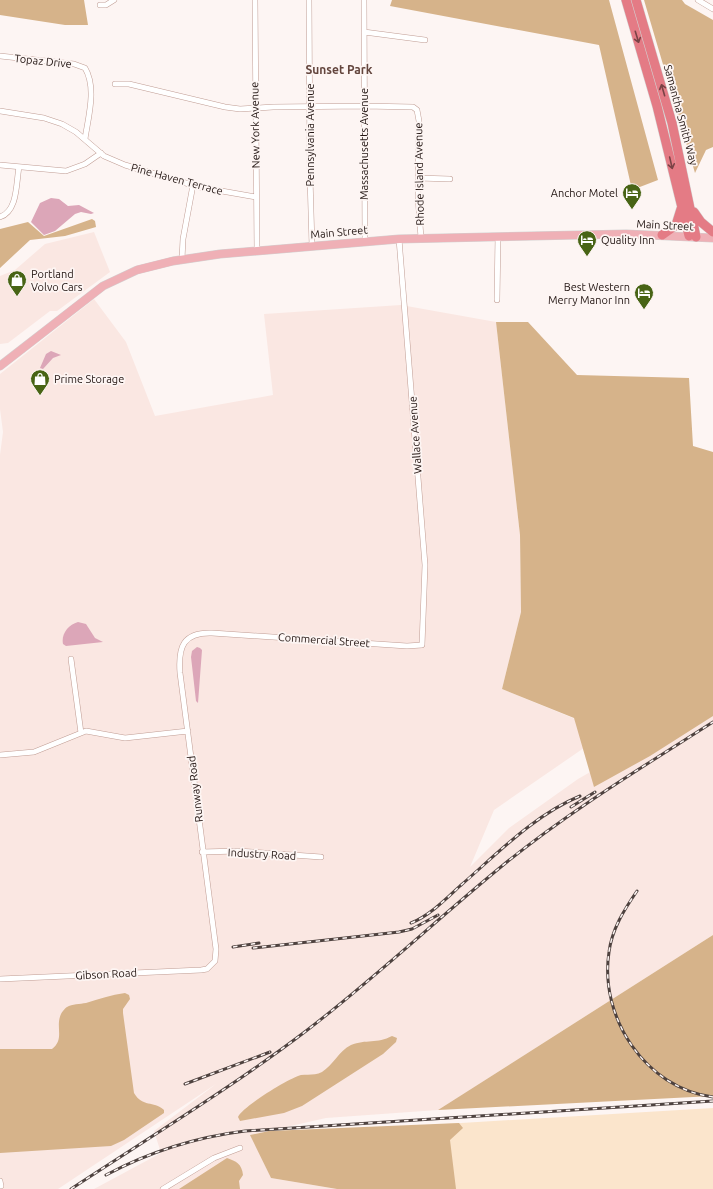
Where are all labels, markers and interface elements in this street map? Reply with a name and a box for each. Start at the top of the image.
one-way arrow [634,31,641,44]
street label: Topaz Drive [14,52,72,70]
district label: Sunset Park [305,63,373,76]
street label: Samantha Smith Way [662,63,700,167]
street label: New York Avenue [248,82,262,168]
street label: Pennsylvania Avenue [304,83,316,187]
one-way arrow [659,84,666,97]
street label: Massachusetts Avenue [358,88,370,200]
street label: Rhode Island Avenue [412,122,426,226]
one-way arrow [667,156,675,169]
street label: Pine Haven Terrace [130,161,224,197]
hotel icon: Anchor Motel [621,182,643,210]
place label: Anchor Motel [551,187,618,199]
street label: Main Street [636,218,695,233]
street label: Main Street [310,223,369,240]
hotel icon: Quality Inn [576,229,598,257]
place label: Quality Inn [601,234,655,246]
place label: Portland Volvo Cars [31,268,83,293]
shop icon: Portland Volvo Cars [6,269,28,297]
place label: Best Western Merry Manor Inn [548,281,630,306]
hotel icon: Best Western Merry Manor Inn [633,282,655,310]
shop icon: Prime Storage [29,368,51,396]
place label: Prime Storage [54,373,124,385]
street label: Wallace Avenue [406,396,424,474]
street label: Commercial Street [278,631,371,649]
street label: Runway Road [185,755,205,823]
street label: Industry Road [227,846,297,862]
street label: Gibson Road [75,966,137,982]

